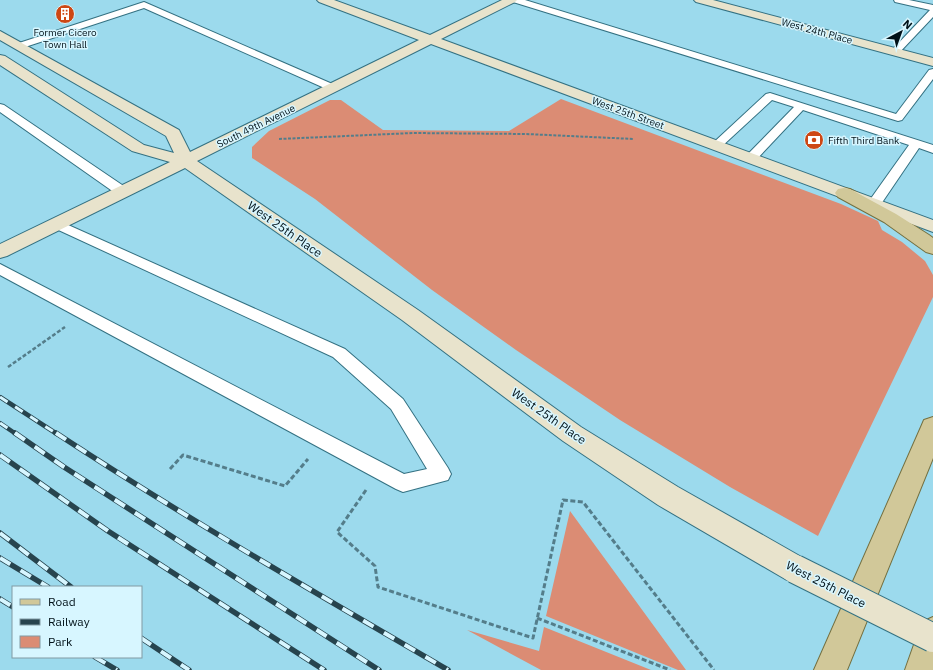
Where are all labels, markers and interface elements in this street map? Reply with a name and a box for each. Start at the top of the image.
building icon: Former Cicero Town Hall [54,3,76,25]
north arrow [881,12,921,52]
street label: West 24th Place [780,15,854,47]
text: N [900,17,915,32]
place label: Former Cicero Town Hall [33,26,97,51]
street label: West 25th Street [590,94,666,132]
street label: South 49th Avenue [215,101,298,151]
bank icon: Fifth Third Bank [803,129,825,151]
place label: Fifth Third Bank [828,134,900,147]
street label: West 25th Place [245,198,326,261]
street label: West 25th Place [509,385,590,448]
street label: West 25th Place [784,557,869,611]
legend [12,586,142,658]
text: Road [48,594,76,609]
text: Railway [48,614,90,629]
text: Park [48,634,73,649]

